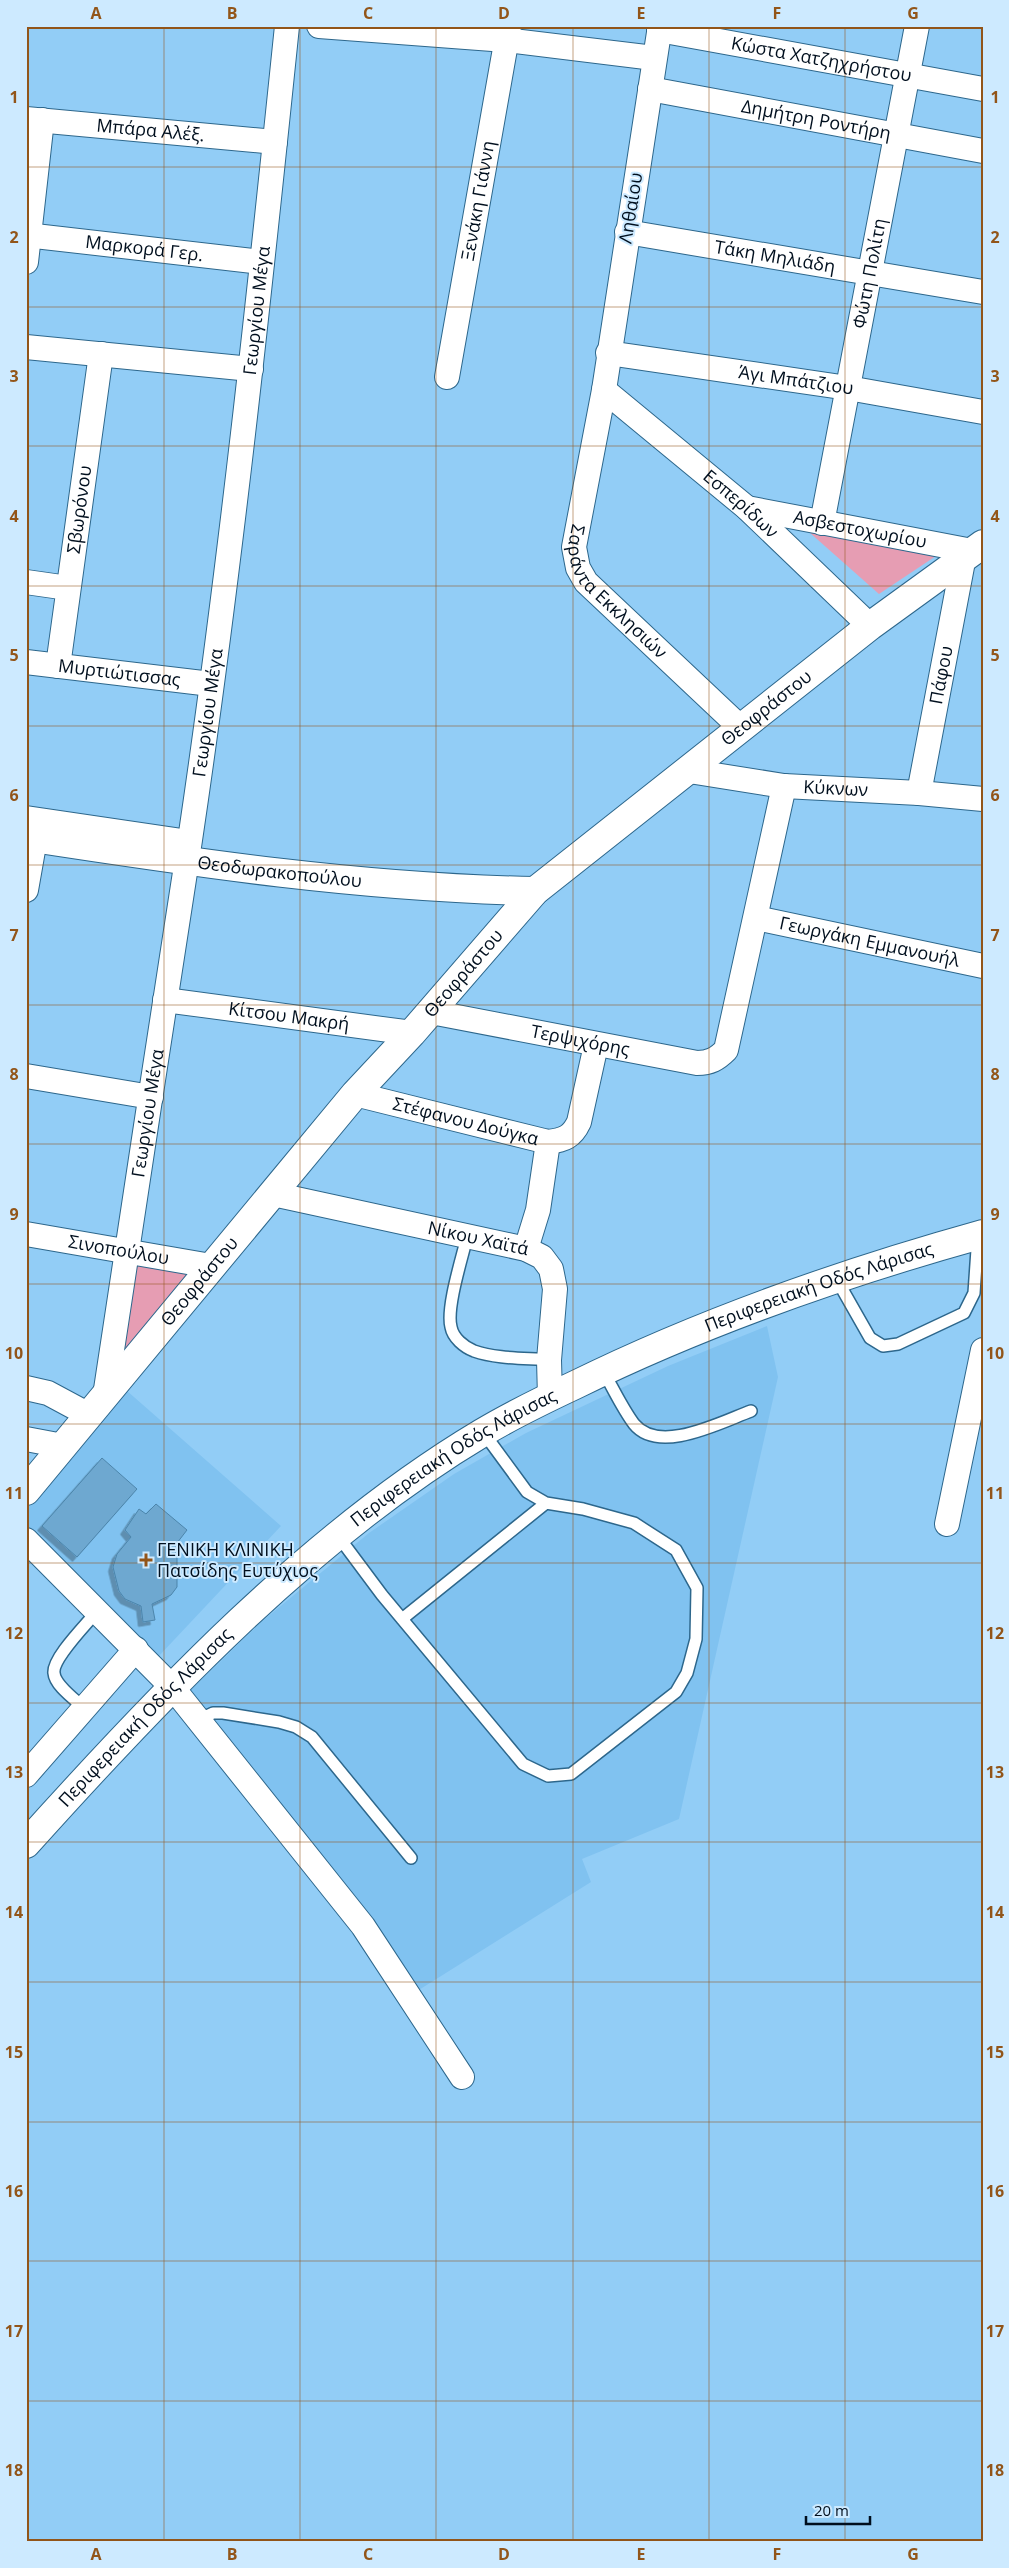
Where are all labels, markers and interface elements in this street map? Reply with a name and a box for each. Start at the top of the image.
text: A [90,2,102,24]
text: B [227,2,237,24]
text: C [363,2,373,24]
text: D [498,2,510,24]
text: E [637,2,646,24]
text: F [773,2,781,24]
text: G [907,2,919,24]
street label: Κώστα Χατζηχρήστου [729,30,914,87]
text: 1 [9,86,19,108]
text: 1 [990,86,1000,108]
street label: Δημήτρη Ροντήρη [740,93,893,145]
street label: Μπάρα Αλέξ. [96,113,206,146]
street label: Ξενάκη Γιάννη [455,139,500,262]
street label: Ληθαίου [613,171,647,245]
street label: Φώτη Πολίτη [846,216,891,330]
text: 2 [9,226,19,248]
text: 2 [990,226,1000,248]
street label: Μαρκορά Γερ. [84,229,205,266]
street label: Τάκη Μηλιάδη [713,234,837,278]
street label: Γεωργίου Μέγα [237,245,275,376]
street label: Άγι Μπάτζιου [737,359,855,400]
text: 3 [9,365,19,387]
text: 3 [990,365,1000,387]
street label: Σβωρόνου [61,464,97,555]
street label: Εσπερίδων [699,464,784,543]
street label: Ασβεστοχωρίου [791,504,929,553]
text: 4 [9,505,19,527]
text: 4 [990,505,1000,527]
street label: Σαράντα Εκκλησιών [563,522,673,664]
text: 5 [9,644,19,666]
street label: Πάφου [923,644,958,706]
text: 5 [990,644,1000,666]
street label: Γεωργίου Μέγα [186,647,228,778]
street label: Μυρτιώτισσας [57,653,182,691]
street label: Θεοφράστου [715,664,816,751]
street label: Κύκνων [803,774,869,801]
text: 6 [9,784,19,806]
text: 6 [990,784,1000,806]
street label: Θεοδωρακοπούλου [196,849,363,892]
street label: Γεωργάκη Εμμανουήλ [777,910,962,972]
street label: Θεοφράστου [418,923,508,1022]
text: 7 [9,924,19,946]
text: 7 [990,924,1000,946]
street label: Κίτσου Μακρή [227,996,351,1036]
street label: Τερψιχόρης [529,1018,632,1061]
street label: Γεωργίου Μέγα [125,1047,169,1179]
text: 8 [9,1063,19,1085]
text: 8 [990,1063,1000,1085]
street label: Στέφανου Δούγκα [390,1091,541,1150]
text: 9 [9,1203,19,1225]
text: 9 [990,1203,1000,1225]
street label: Νίκου Χαϊτά [426,1215,531,1260]
street label: Σινοπούλου [67,1229,171,1270]
street label: Θεοφράστου [155,1231,243,1331]
street label: Περιφερειακή Οδός Λάρισας [701,1236,936,1337]
text: 10 [5,1342,23,1364]
text: 10 [986,1342,1004,1364]
street label: Περιφερειακή Οδός Λάρισας [345,1382,560,1532]
text: 11 [5,1482,23,1504]
text: 11 [986,1482,1004,1504]
place label: ΓΕΝΙΚΗ ΚΛΙΝΙΚΗ Πατσίδης Ευτύχιος [157,1537,318,1582]
marker: ΓΕΝΙΚΗ ΚΛΙΝΙΚΗ Πατσίδης Ευτύχιος [139,1553,153,1567]
text: 12 [5,1622,23,1644]
street label: Περιφερειακή Οδός Λάρισας [52,1622,237,1812]
text: 12 [986,1622,1004,1644]
text: 13 [5,1761,23,1783]
text: 13 [986,1761,1004,1783]
text: 14 [5,1901,23,1923]
text: 14 [986,1901,1004,1923]
text: 15 [5,2041,23,2063]
text: 15 [986,2041,1004,2063]
text: 16 [5,2180,23,2202]
text: 16 [986,2180,1004,2202]
text: 17 [5,2320,23,2342]
text: 17 [986,2320,1004,2342]
text: 18 [5,2459,23,2481]
text: 18 [986,2459,1004,2481]
scale bar [806,2493,870,2525]
text: 20 m [814,2500,849,2520]
text: A [90,2543,102,2565]
text: B [227,2543,237,2565]
text: C [363,2543,373,2565]
text: D [498,2543,510,2565]
text: E [637,2543,646,2565]
text: F [773,2543,781,2565]
text: G [907,2543,919,2565]

